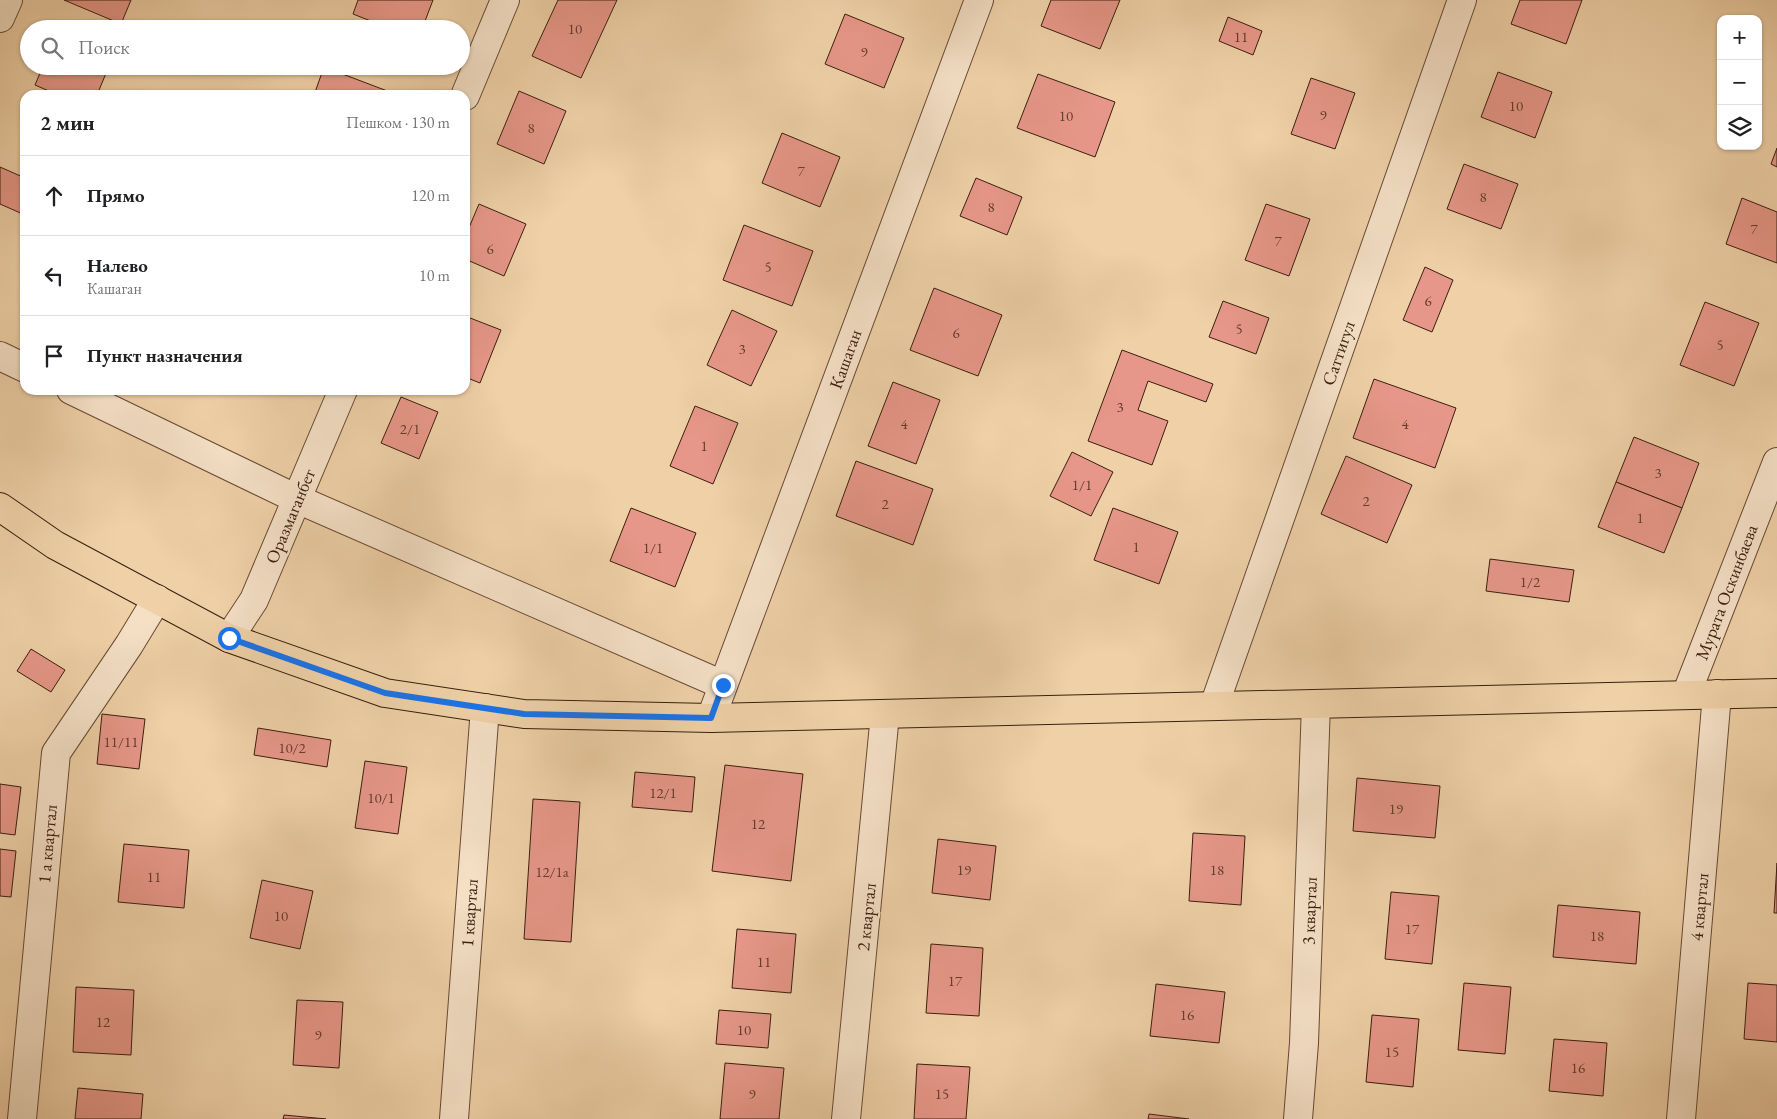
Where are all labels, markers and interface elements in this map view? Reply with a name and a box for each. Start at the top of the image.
map controls [1717,15,1762,150]
button: + [1717,15,1762,60]
house number: 10 [568,19,582,38]
search box [20,20,470,75]
house number: 11 [1234,27,1248,46]
icon: search [38,34,66,62]
text: Поиск [78,35,130,60]
house number: 9 [860,42,868,61]
button: − [1717,60,1762,105]
house number: 10 [1509,96,1523,115]
house number: 9 [1319,105,1327,124]
button: layers [1717,105,1762,150]
house number: 10 [1059,106,1073,125]
text: 2 мин [40,109,95,136]
text: Пешком · 130 m [346,112,450,133]
house number: 8 [527,118,535,137]
house number: 7 [797,161,805,180]
icon: ahead [40,182,68,210]
text: Прямо [87,183,145,208]
text: 120 m [411,185,450,206]
house number: 8 [1479,187,1487,206]
house number: 8 [987,197,995,216]
house number: 7 [1750,219,1758,238]
house number: 7 [1274,231,1282,250]
house number: 6 [486,239,494,258]
text: Налево [87,253,148,278]
house number: 5 [764,257,772,276]
icon: left [40,262,68,290]
text: 10 m [419,265,450,286]
text: Кашаган [87,278,142,299]
house number: 6 [1424,291,1432,310]
street label: Саттигул [1316,317,1360,388]
house number: 5 [1235,319,1243,338]
house number: 6 [952,323,960,342]
street label: Кашаган [824,326,866,392]
house number: 5 [1716,335,1724,354]
house number: 3 [738,339,746,358]
icon: arrive [40,342,68,370]
text: Пункт назначения [87,343,243,368]
house number: 3 [1116,397,1124,416]
house number: 4 [900,414,908,433]
house number: 4 [1401,414,1409,433]
house number: 2/1 [400,419,420,438]
house number: 1 [700,436,708,455]
house number: 3 [1654,463,1662,482]
street label: Оразмаганбет [260,465,321,567]
house number: 1/1 [1072,475,1092,494]
house number: 2 [1362,491,1370,510]
house number: 2 [881,494,889,513]
house number: 1 [1636,508,1644,527]
street label: Мурата Оскинбаева [1690,520,1763,663]
house number: 1 [1132,537,1140,556]
house number: 1/1 [643,538,663,557]
house number: 1/2 [1520,572,1541,591]
route start [218,627,241,650]
route end [712,674,735,697]
house number: 11/11 [104,732,138,751]
house number: 10/2 [278,738,307,757]
house number: 12/1 [649,783,677,802]
house number: 10/1 [367,788,395,807]
house number: 19 [1389,799,1403,818]
street label: 1 а квартал [32,803,62,884]
house number: 12 [751,814,766,833]
house number: 19 [957,860,971,879]
house number: 18 [1210,860,1224,879]
house number: 12/1а [535,862,569,881]
house number: 11 [147,867,161,886]
street label: 4 квартал [1685,872,1713,942]
street label: 3 квартал [1296,876,1322,945]
street label: 1 квартал [455,878,483,948]
street label: 2 квартал [851,882,881,952]
house number: 10 [274,906,288,925]
house number: 17 [1405,919,1420,938]
house number: 18 [1590,926,1604,945]
house number: 11 [757,952,771,971]
house number: 17 [948,971,963,990]
house number: 16 [1180,1005,1194,1024]
house number: 12 [96,1012,111,1031]
house number: 10 [737,1020,751,1039]
house number: 9 [314,1025,322,1044]
house number: 15 [1385,1042,1399,1061]
house number: 16 [1571,1058,1585,1077]
house number: 9 [748,1084,756,1103]
house number: 15 [935,1084,949,1103]

